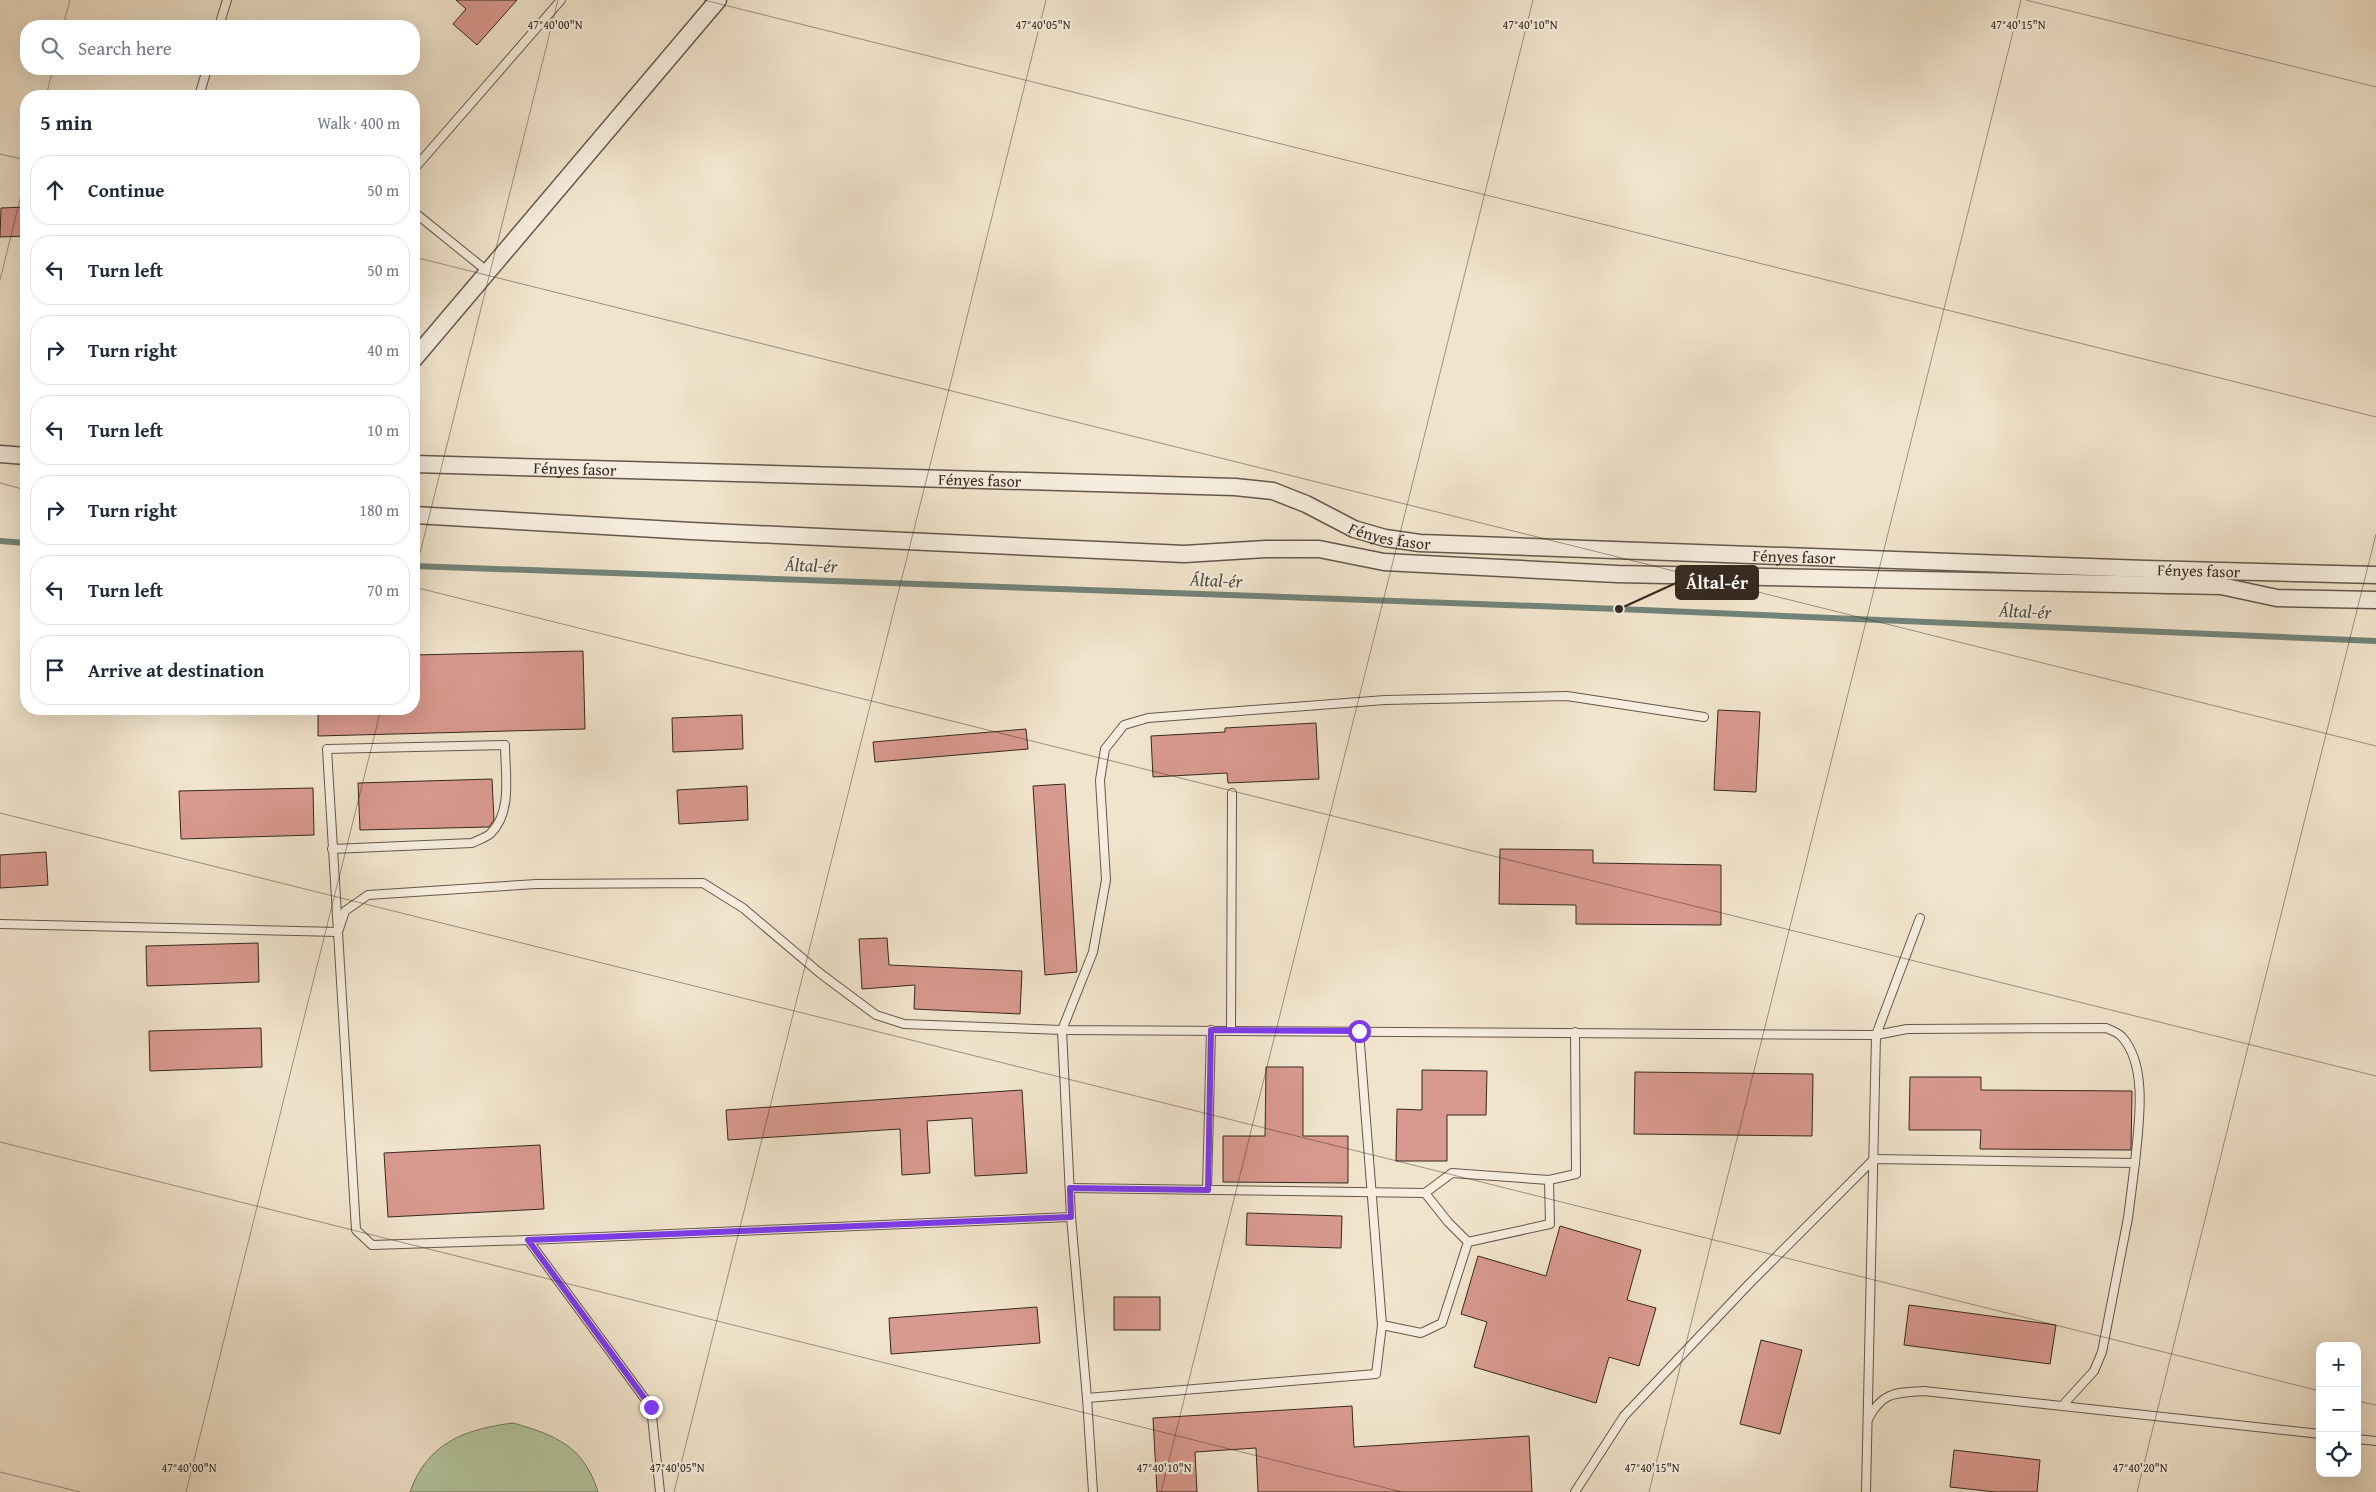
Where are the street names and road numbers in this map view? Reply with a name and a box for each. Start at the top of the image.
street label: Fényes fasor [533,455,617,482]
street label: Fényes fasor [938,467,1022,493]
street label: Fényes fasor [1344,516,1432,555]
street label: Fényes fasor [1752,543,1836,570]
street label: Fényes fasor [2157,557,2241,583]

